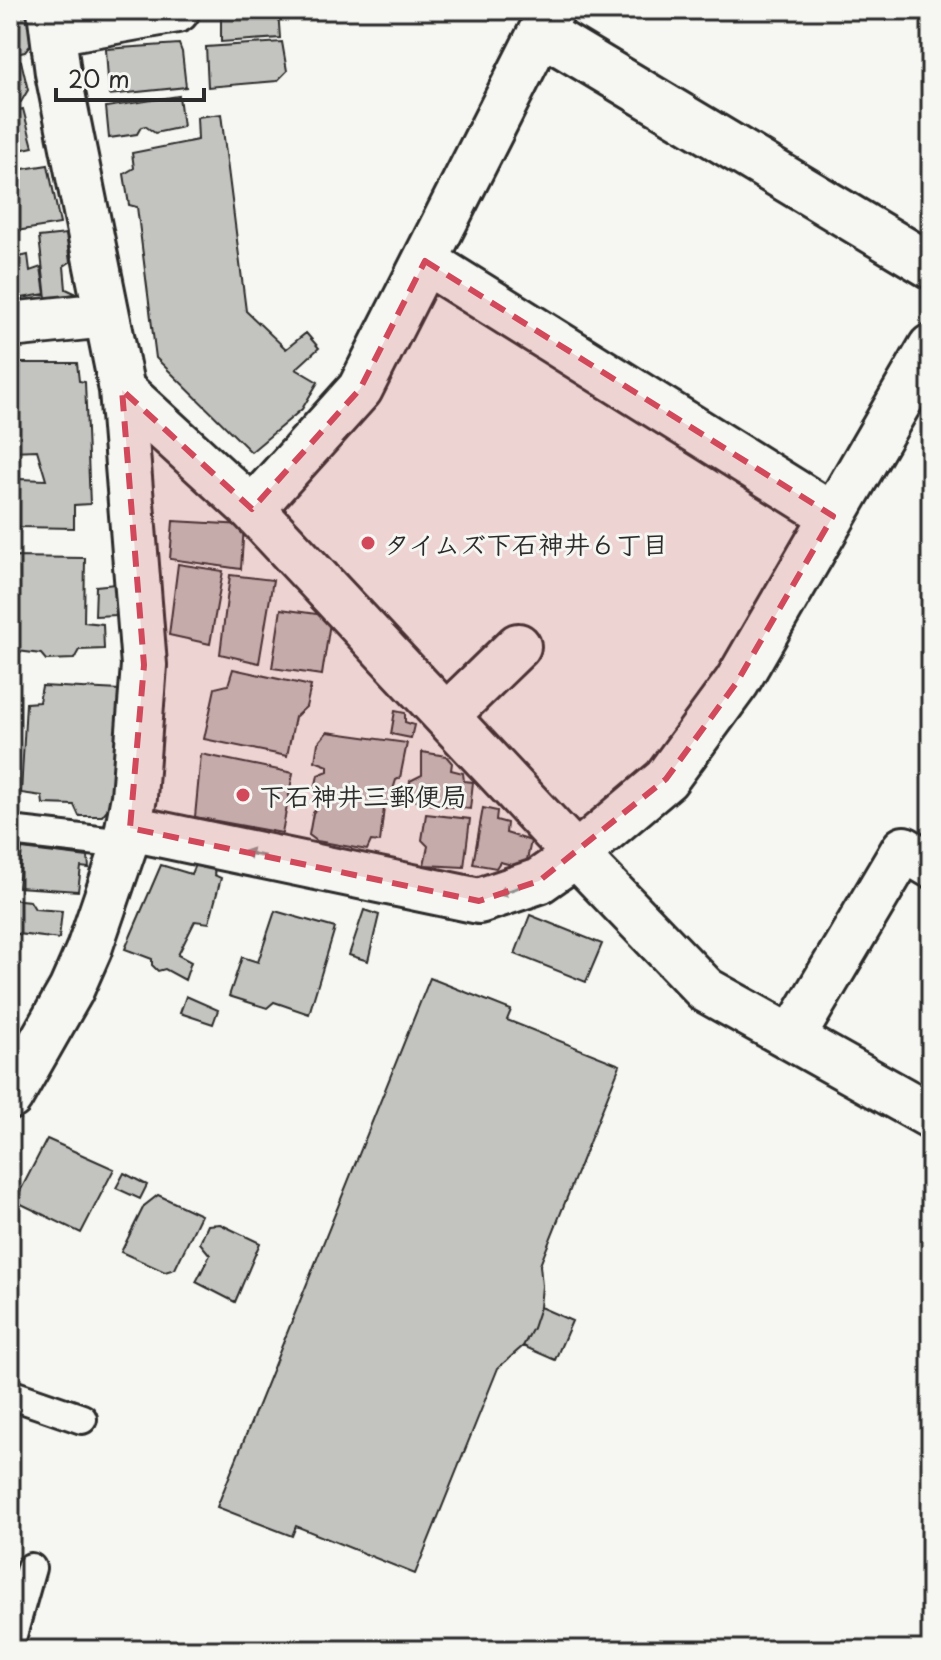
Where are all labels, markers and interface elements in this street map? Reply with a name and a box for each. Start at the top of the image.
scale bar [56,52,204,102]
text: 20 m [68,60,130,96]
place label: タイムズ下石神井６丁目 [384,524,668,563]
marker: タイムズ下石神井６丁目 [359,534,377,552]
place label: 下石神井三郵便局 [259,776,467,815]
marker: 下石神井三郵便局 [234,786,252,804]
one-way arrow [241,847,266,860]
one-way arrow [495,886,519,898]

